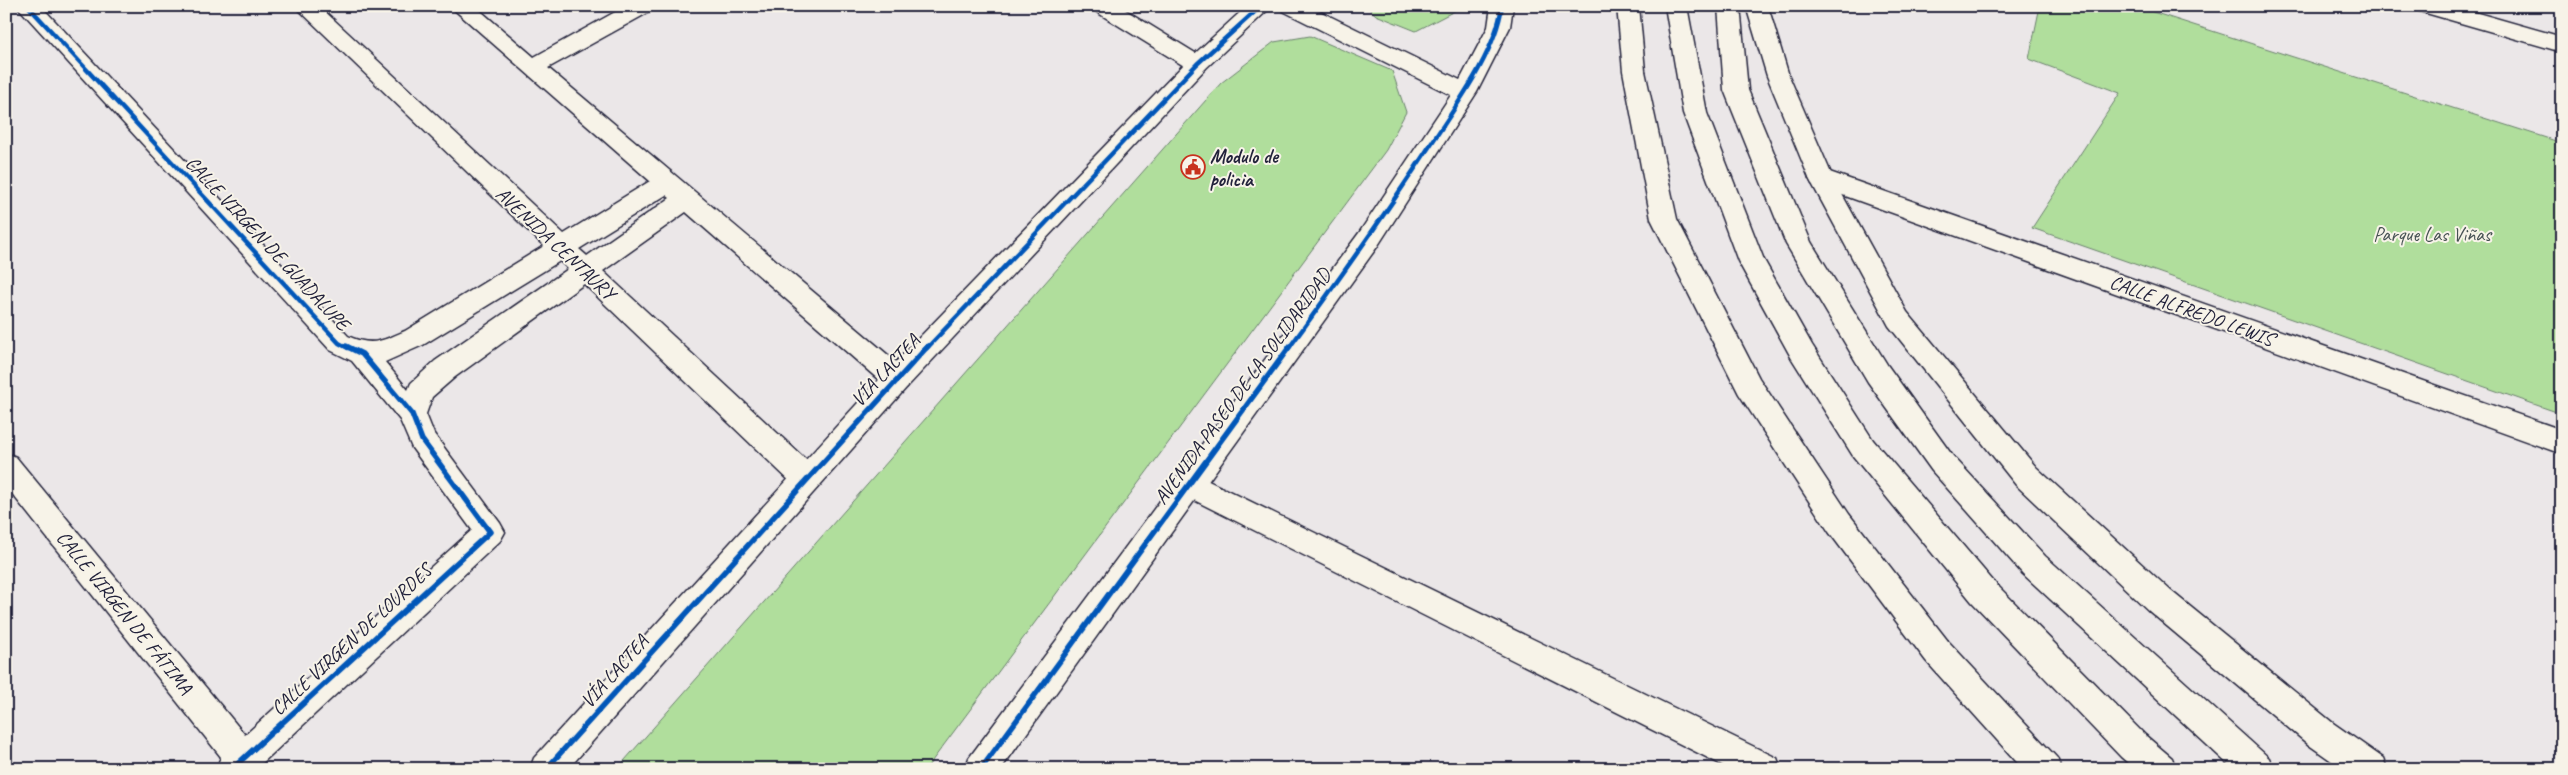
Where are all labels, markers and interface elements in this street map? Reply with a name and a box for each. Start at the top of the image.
place label: Modulo de policia [1210,144,1280,192]
street label: CALLE VIRGEN DE GUADALUPE [180,151,357,338]
public building icon: Modulo de policia [1180,154,1206,180]
street label: AVENIDA CENTAURY [491,181,623,307]
park label: Parque Las Viñas [2373,222,2493,247]
street label: AVENIDA PASEO DE LA SOLIDARIDAD [1148,262,1337,509]
street label: CALLE ALFREDO LEWIS [2107,269,2281,353]
street label: VÍA LACTEA [846,328,926,412]
street label: CALLE VIRGEN DE FÁTIMA [51,526,199,700]
street label: CALLE VIRGEN DE LOURDES [266,556,439,720]
street label: VÍA LACTEA [575,629,654,713]

